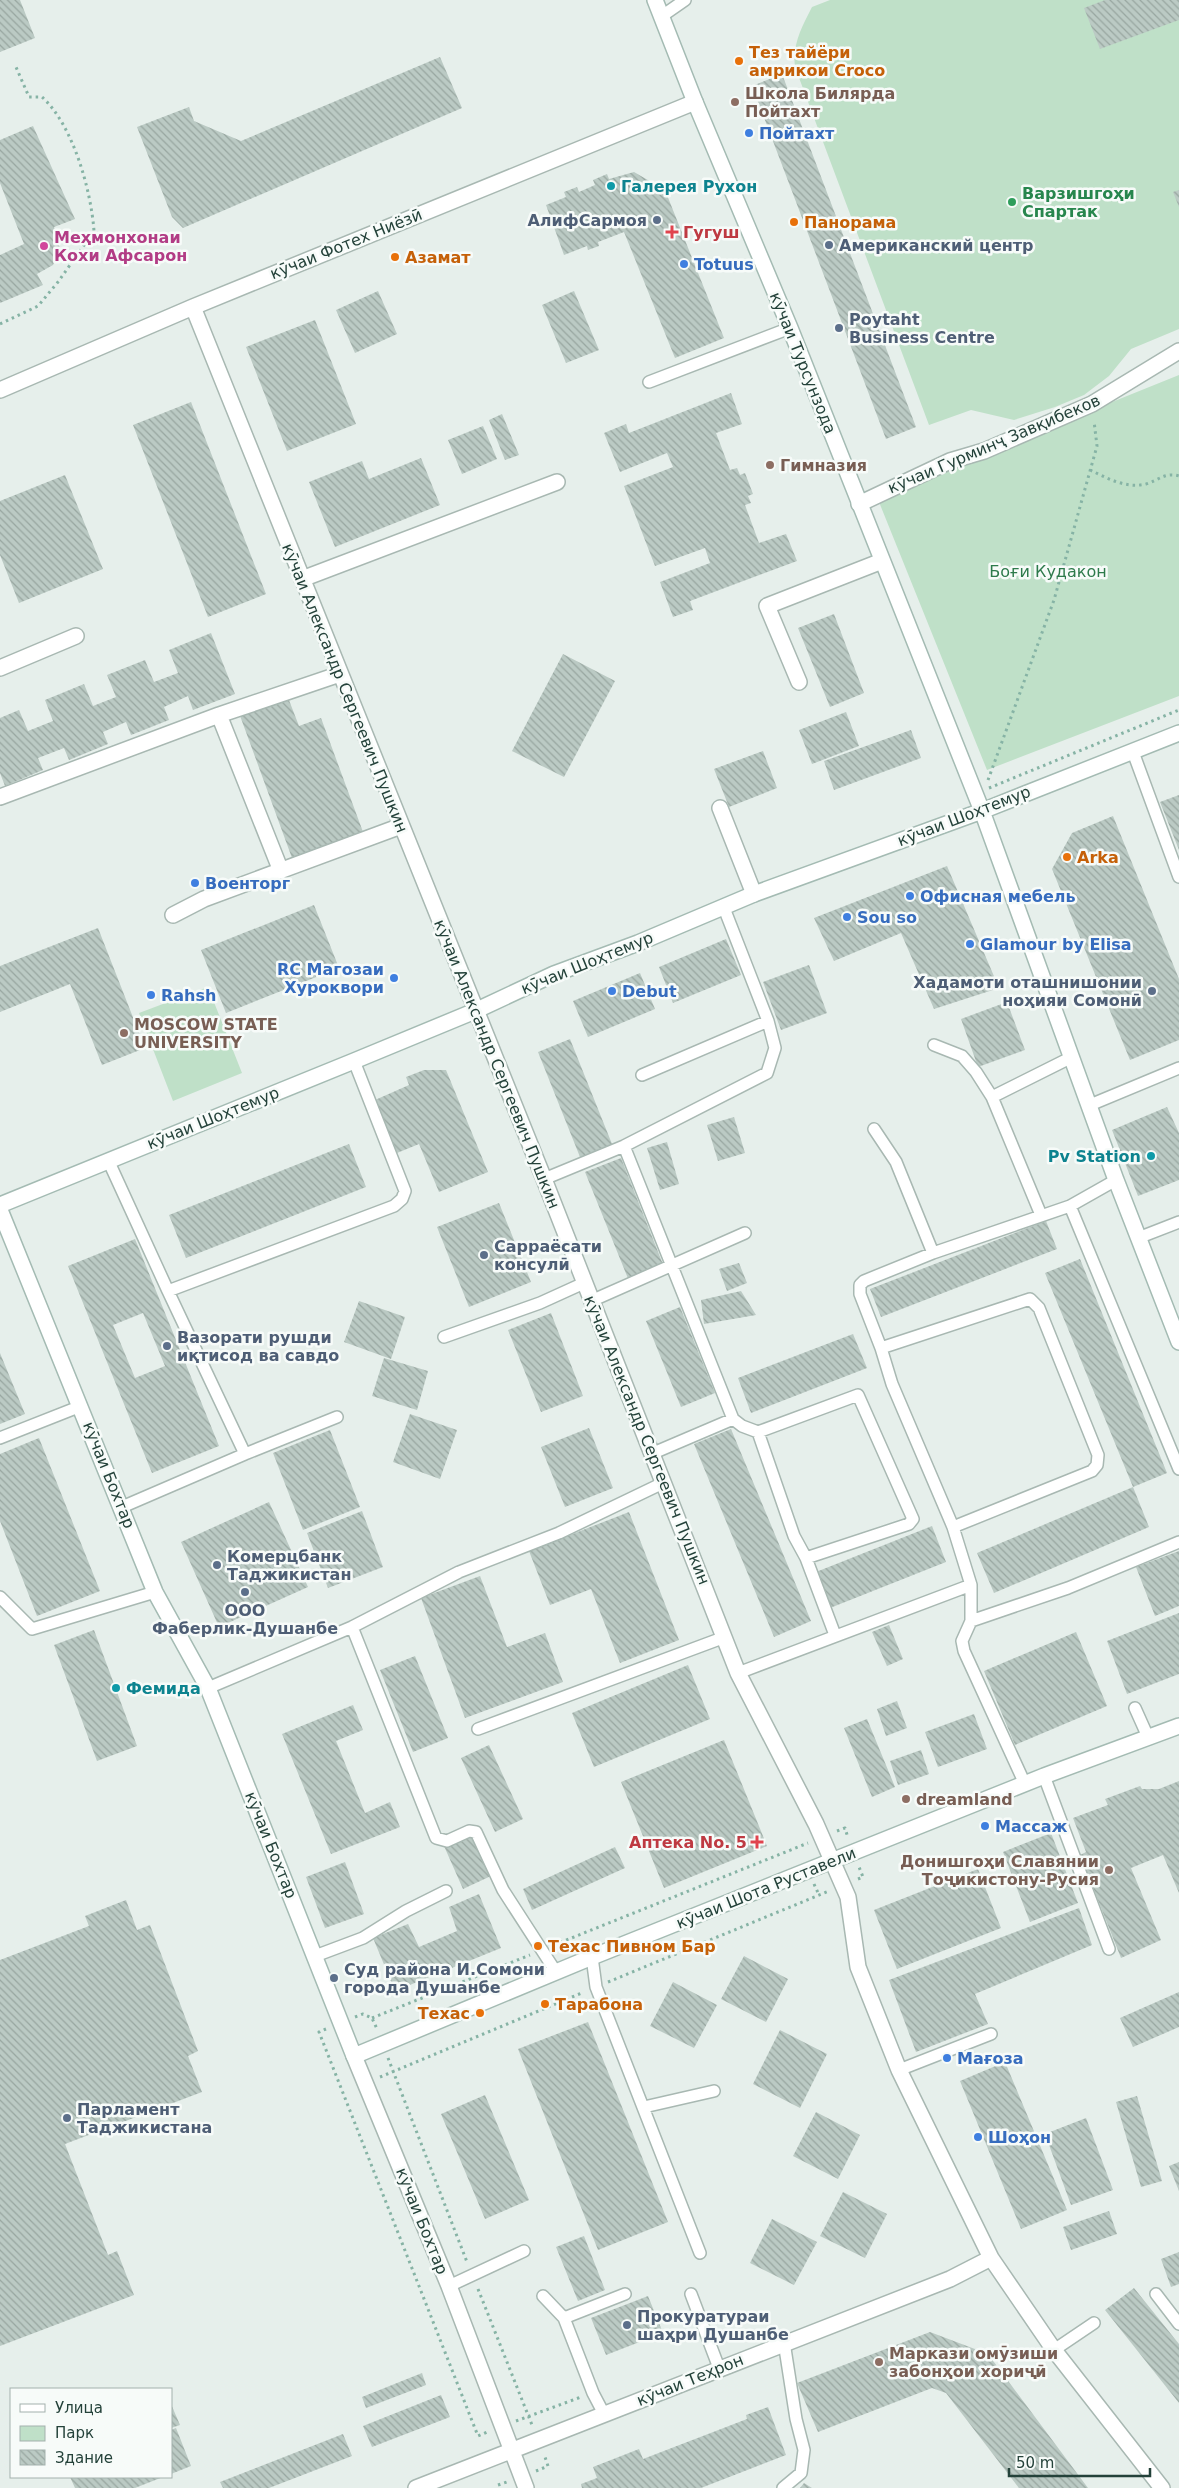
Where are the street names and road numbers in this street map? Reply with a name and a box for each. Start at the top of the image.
street label: кӯчаи Фотех Ниёзӣ [267,205,425,283]
street label: кӯчаи Турсунзода [766,289,840,437]
street label: кӯчаи Гурминҷ Завқибеков [885,391,1103,497]
street label: кӯчаи Александр Сергеевич Пушкин [278,541,412,835]
street label: кӯчаи Шоҳтемур [895,782,1033,850]
street label: кӯчаи Александр Сергеевич Пушкин [430,917,564,1211]
street label: кӯчаи Шоҳтемур [518,928,656,998]
street label: кӯчаи Шоҳтемур [144,1083,282,1153]
street label: кӯчаи Александр Сергеевич Пушкин [580,1293,714,1587]
street label: кӯчаи Бохтар [79,1419,139,1531]
street label: кӯчаи Бохтар [241,1789,301,1901]
street label: кӯчаи Шота Руставели [673,1843,859,1933]
street label: кӯчаи Бохтар [392,2165,452,2277]
street label: кӯчаи Теҳрон [634,2350,746,2410]

